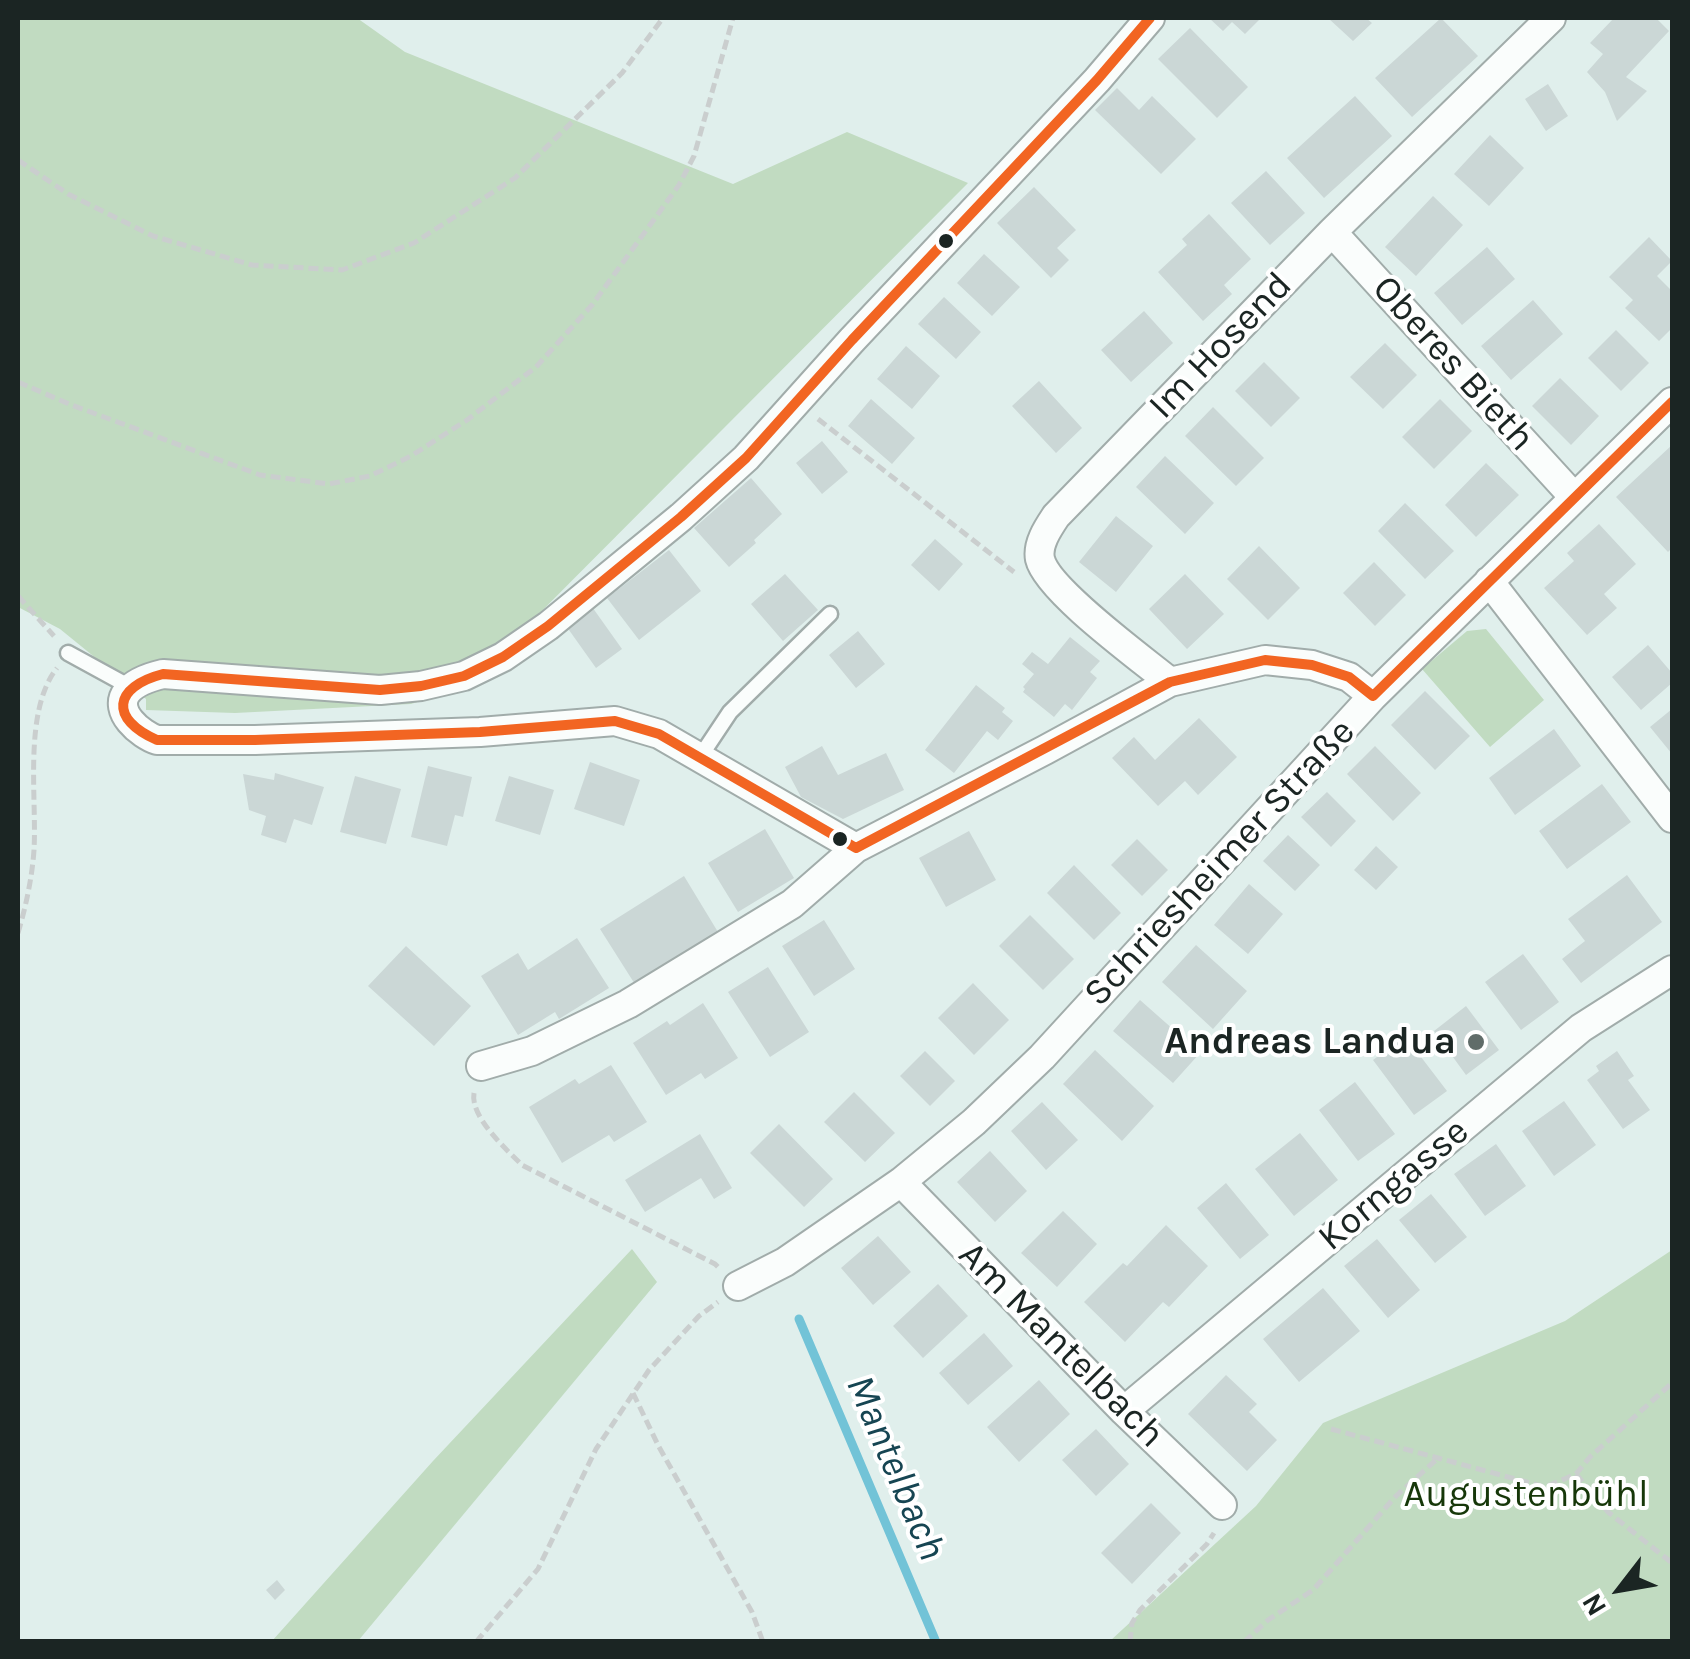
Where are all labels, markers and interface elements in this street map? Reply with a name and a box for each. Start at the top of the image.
unlabelled marker [936,231,956,251]
street label: Im Hosend [1140,263,1302,429]
street label: Oberes Bieth [1362,267,1544,461]
street label: Schriesheimer Straße [1075,710,1365,1016]
unlabelled marker [830,829,850,849]
place label: Andreas Landua [1164,1019,1456,1065]
marker: Andreas Landua [1465,1031,1487,1053]
street label: Korngasse [1310,1109,1478,1261]
street label: Am Mantelbach [948,1232,1174,1458]
water label: Mantelbach [835,1368,955,1568]
park label: Augustenbühl [1403,1472,1649,1518]
north arrow [1570,1539,1670,1639]
text: N [1575,1588,1613,1622]

